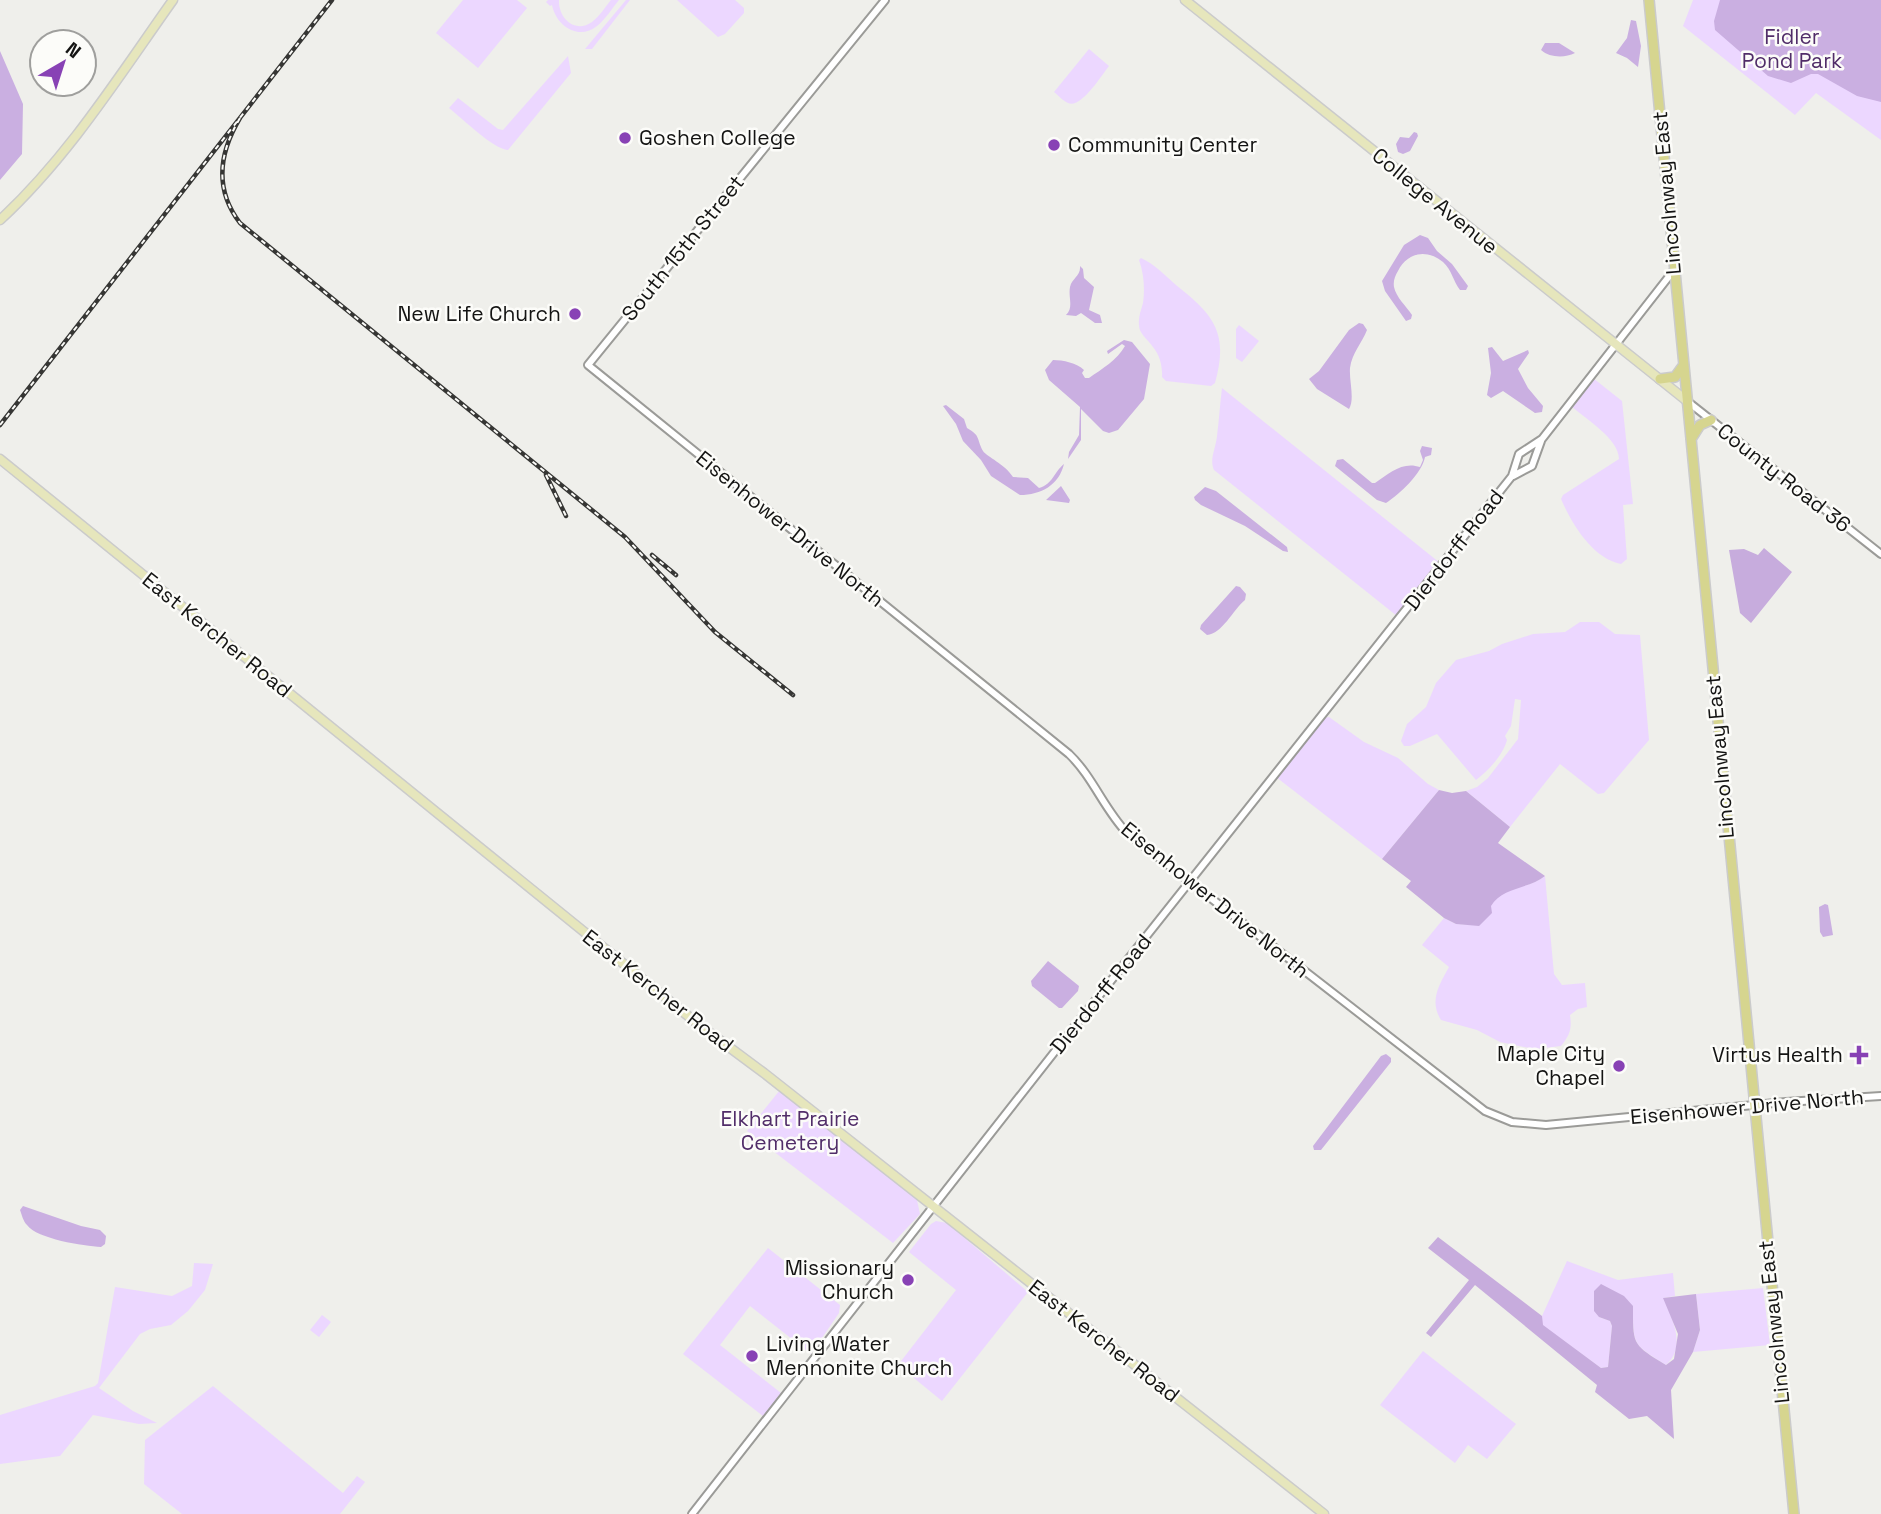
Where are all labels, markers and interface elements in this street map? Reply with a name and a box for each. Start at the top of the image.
park label: Fidler Pond Park [1742,23,1842,74]
north arrow [28,28,98,98]
text: N [61,36,86,64]
street label: Lincolnway East [1646,110,1687,276]
place label: Goshen College [639,124,796,151]
marker: Goshen College [617,130,633,146]
place label: Community Center [1068,131,1257,158]
marker: Community Center [1046,137,1062,153]
street label: College Avenue [1367,142,1504,260]
street label: South 15th Street [615,169,750,326]
place label: New Life Church [397,300,561,327]
marker: New Life Church [567,306,583,322]
street label: County Road 36 [1712,417,1857,538]
street label: Eisenhower Drive North [691,444,890,613]
street label: Dierdorff Road [1398,484,1509,616]
street label: East Kercher Road [137,566,298,703]
street label: Lincolnway East [1699,674,1740,840]
street label: Eisenhower Drive North [1116,815,1315,984]
street label: East Kercher Road [577,923,739,1058]
street label: Dierdorff Road [1044,928,1157,1059]
place label: Maple City Chapel [1497,1040,1605,1091]
place label: Virtus Health [1712,1041,1843,1068]
marker: Virtus Health [1849,1045,1869,1065]
marker: Maple City Chapel [1611,1058,1627,1074]
street label: Eisenhower Drive North [1629,1083,1865,1130]
park label: Elkhart Prairie Cemetery [720,1105,860,1156]
street label: Lincolnway East [1752,1239,1795,1405]
place label: Missionary Church [785,1254,894,1305]
marker: Missionary Church [900,1272,916,1288]
street label: East Kercher Road [1023,1273,1185,1408]
place label: Living Water Mennonite Church [766,1330,952,1381]
marker: Living Water Mennonite Church [744,1348,760,1364]

